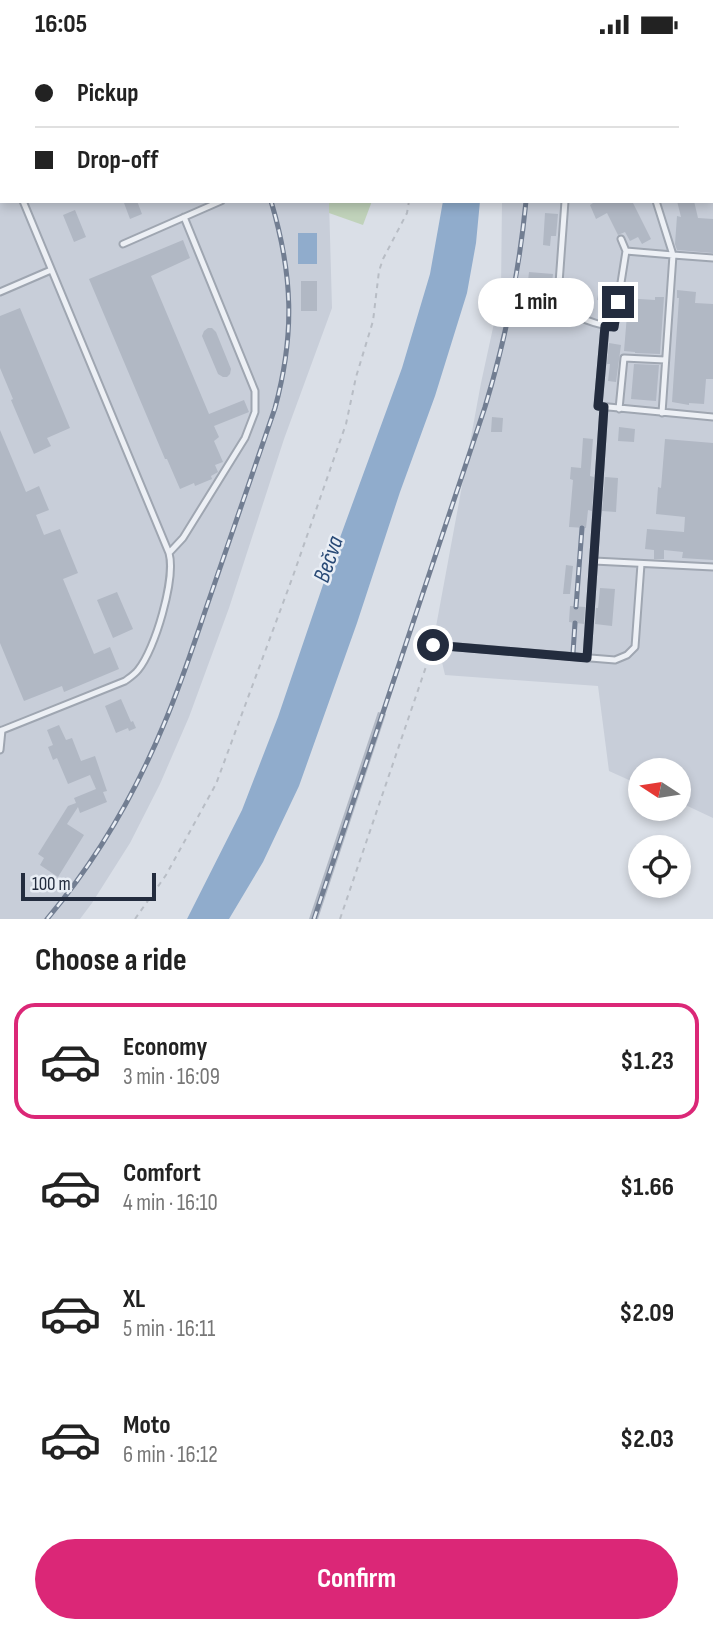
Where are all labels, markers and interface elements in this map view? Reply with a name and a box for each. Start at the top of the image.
text: 16:05 [35,9,87,40]
text: Pickup [77,78,139,109]
text: Drop-off [77,145,158,176]
callout: 1 min [478,278,594,327]
route end [602,286,634,318]
text: 1 min [515,288,557,316]
water label: Bečva [307,532,350,586]
route start [417,629,449,661]
north arrow [628,758,691,821]
map controls [628,758,691,898]
button: locate [628,835,691,898]
scale bar [21,870,156,902]
text: 100 m [32,873,71,896]
text: Choose a ride [35,941,187,980]
icon: car [39,1030,102,1093]
text: Economy [123,1032,207,1063]
text: $1.23 [620,1046,674,1077]
text: 3 min · 16:09 [123,1063,220,1091]
icon: car [39,1156,102,1219]
text: Comfort [123,1158,201,1189]
text: $1.66 [620,1172,674,1203]
text: 4 min · 16:10 [123,1189,218,1217]
icon: car [39,1282,102,1345]
text: XL [123,1284,145,1315]
text: $2.09 [619,1298,674,1329]
text: 5 min · 16:11 [123,1315,215,1343]
icon: car [39,1408,102,1471]
text: Moto [123,1410,171,1441]
text: $2.03 [620,1424,674,1455]
text: 6 min · 16:12 [123,1441,218,1469]
button: Confirm [35,1539,678,1619]

